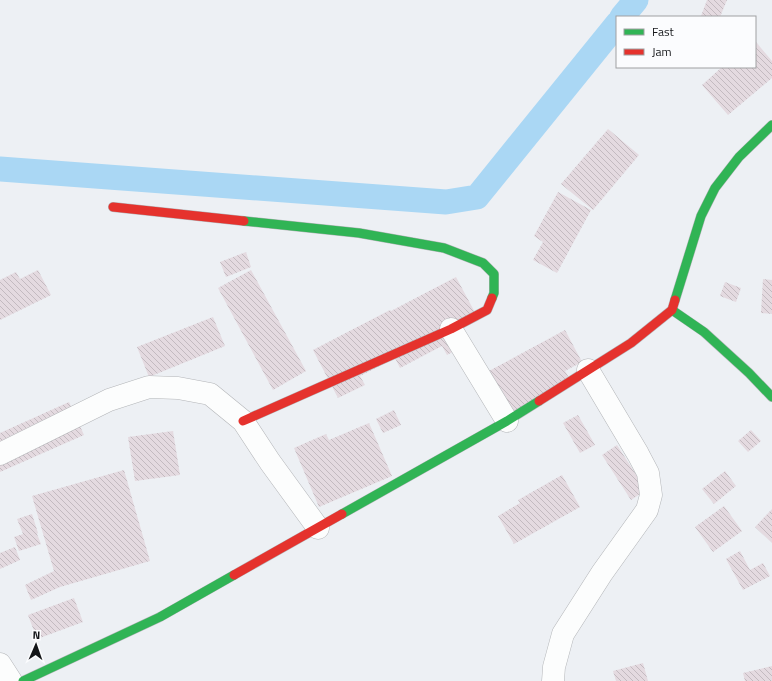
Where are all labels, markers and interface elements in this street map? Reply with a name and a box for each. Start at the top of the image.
legend [616,16,756,68]
text: Fast [652,22,675,41]
text: Jam [652,42,672,61]
north arrow [16,625,56,665]
text: N [32,627,40,643]

